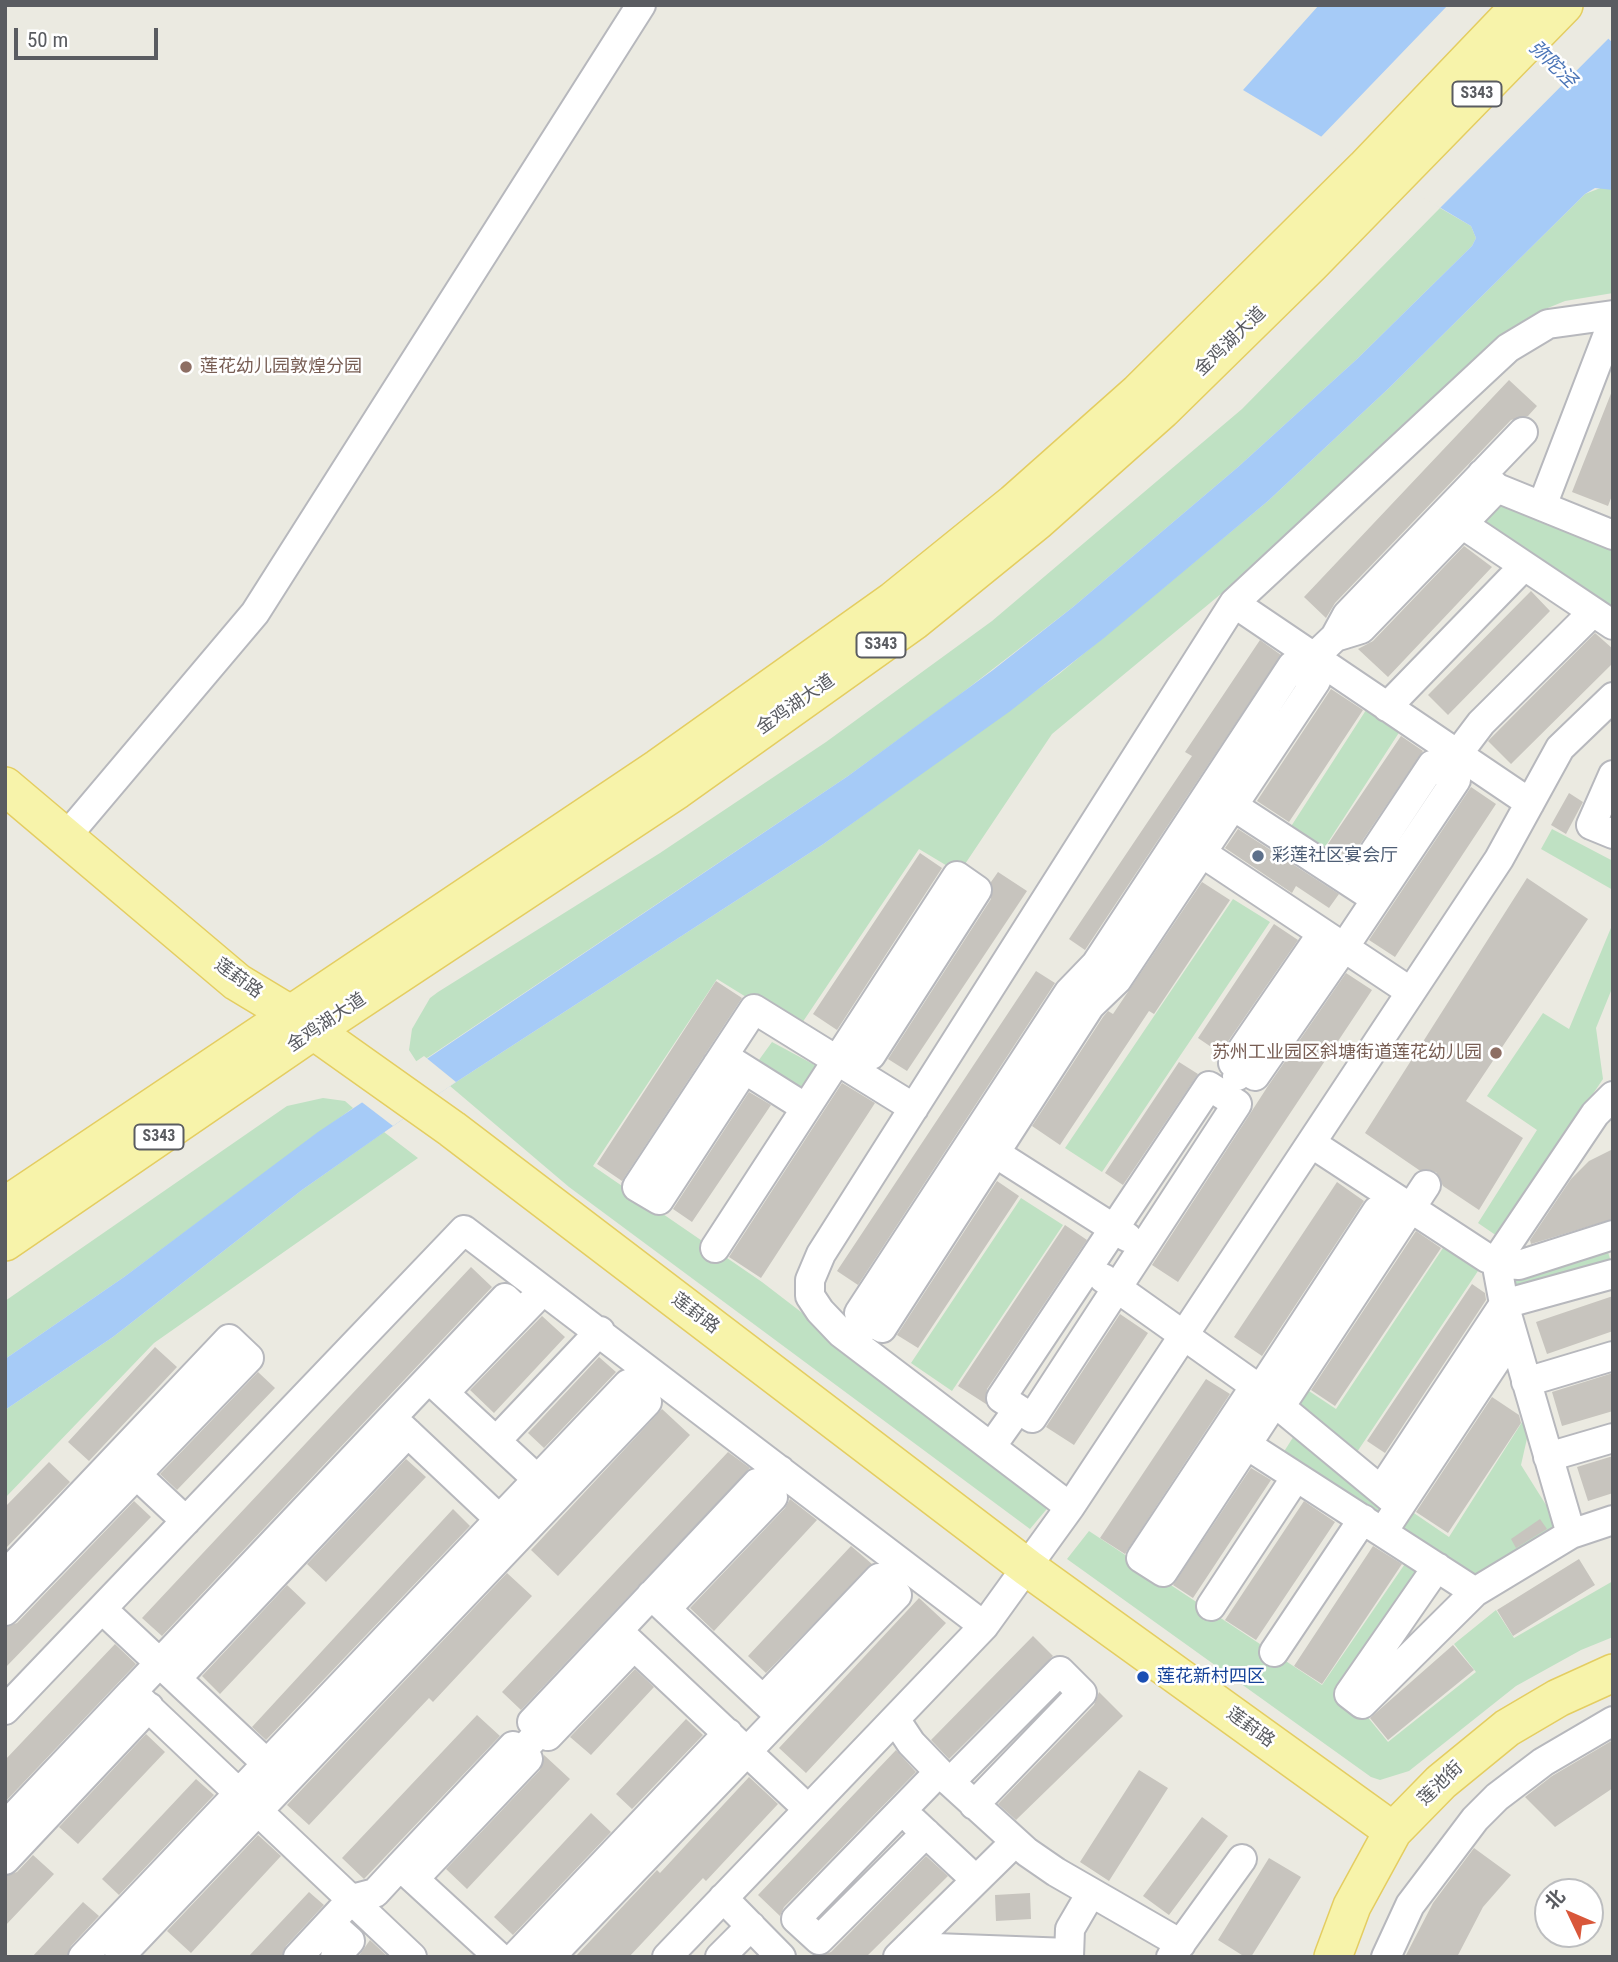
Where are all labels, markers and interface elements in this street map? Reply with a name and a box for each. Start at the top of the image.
scale bar [18,14,161,58]
text: 50 m [27,28,68,52]
water label: 弥陀泾 [1524,37,1580,93]
road number: S343 [1452,82,1502,106]
street label: 金鸡湖大道 [1191,303,1271,381]
place label: 莲花幼儿园敦煌分园 [200,356,362,378]
marker: 莲花幼儿园敦煌分园 [178,359,194,375]
road number: S343 [856,632,906,658]
street label: 金鸡湖大道 [753,670,839,740]
place label: 彩莲社区宴会厅 [1272,845,1398,867]
marker: 彩莲社区宴会厅 [1250,848,1266,864]
street label: 莲葑路 [210,954,266,1004]
street label: 金鸡湖大道 [284,989,370,1057]
place label: 苏州工业园区斜塘街道莲花幼儿园 [1212,1042,1482,1064]
marker: 苏州工业园区斜塘街道莲花幼儿园 [1488,1045,1504,1061]
road number: S343 [134,1124,184,1149]
street label: 莲葑路 [667,1289,723,1339]
place label: 莲花新村四区 [1157,1666,1265,1688]
marker: 莲花新村四区 [1135,1669,1151,1685]
street label: 莲葑路 [1222,1703,1278,1753]
street label: 莲池街 [1414,1757,1468,1811]
north arrow [1534,1878,1604,1948]
text: 北 [1540,1885,1570,1914]

